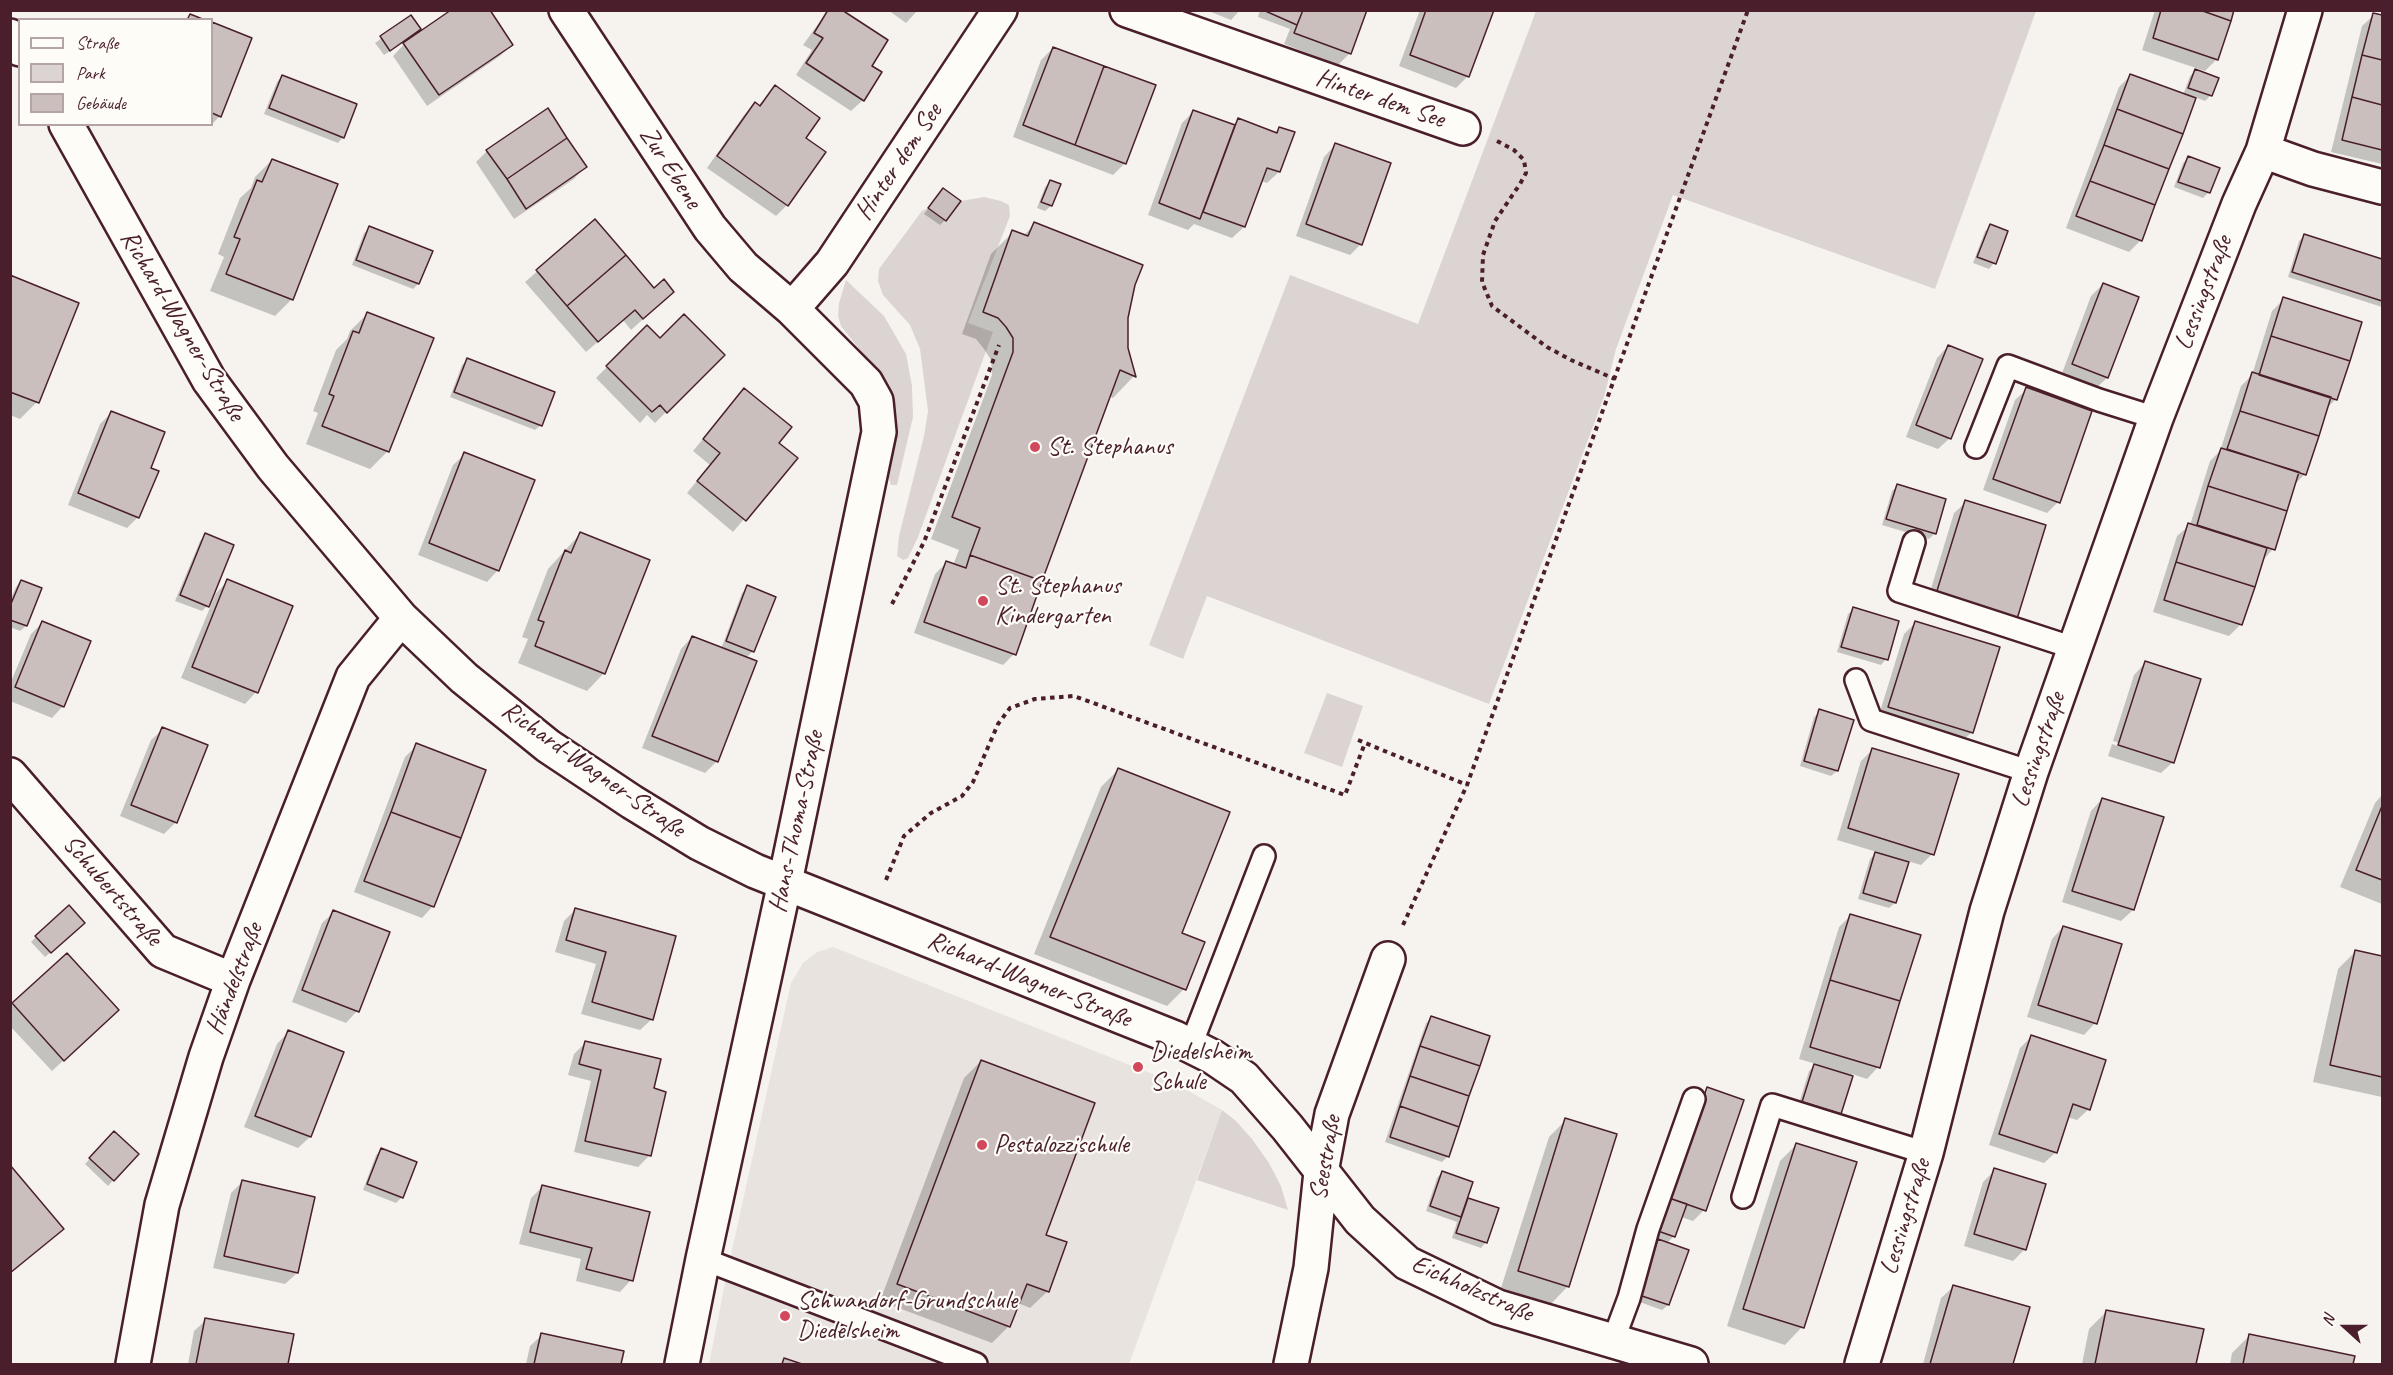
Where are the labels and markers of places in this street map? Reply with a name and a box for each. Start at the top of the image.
place label: St. Stephanus [1047,431,1173,463]
marker: St. Stephanus [1028,440,1042,454]
place label: St. Stephanus Kindergarten [995,570,1121,632]
marker: St. Stephanus Kindergarten [976,594,990,608]
place label: Diedelsheim Schule [1150,1036,1252,1098]
marker: Diedelsheim Schule [1131,1060,1145,1074]
place label: Pestalozzischule [994,1129,1129,1161]
marker: Pestalozzischule [975,1138,989,1152]
place label: Schwandorf-Grundschule Diedelsheim [797,1285,1017,1346]
marker: Schwandorf-Grundschule Diedelsheim [778,1309,792,1323]

